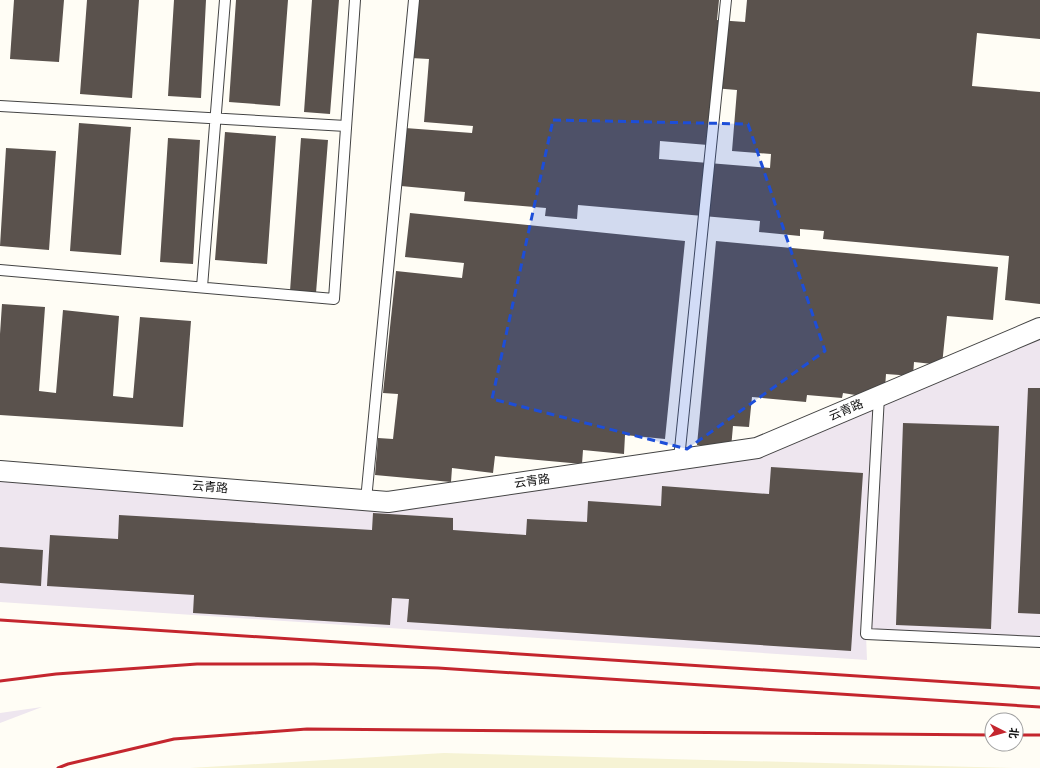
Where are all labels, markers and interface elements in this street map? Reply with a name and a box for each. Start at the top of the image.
street label: 云青路 [826,396,866,424]
street label: 云青路 [513,471,551,491]
street label: 云青路 [191,477,229,497]
north arrow [984,712,1024,752]
text: 北 [1005,727,1021,739]

